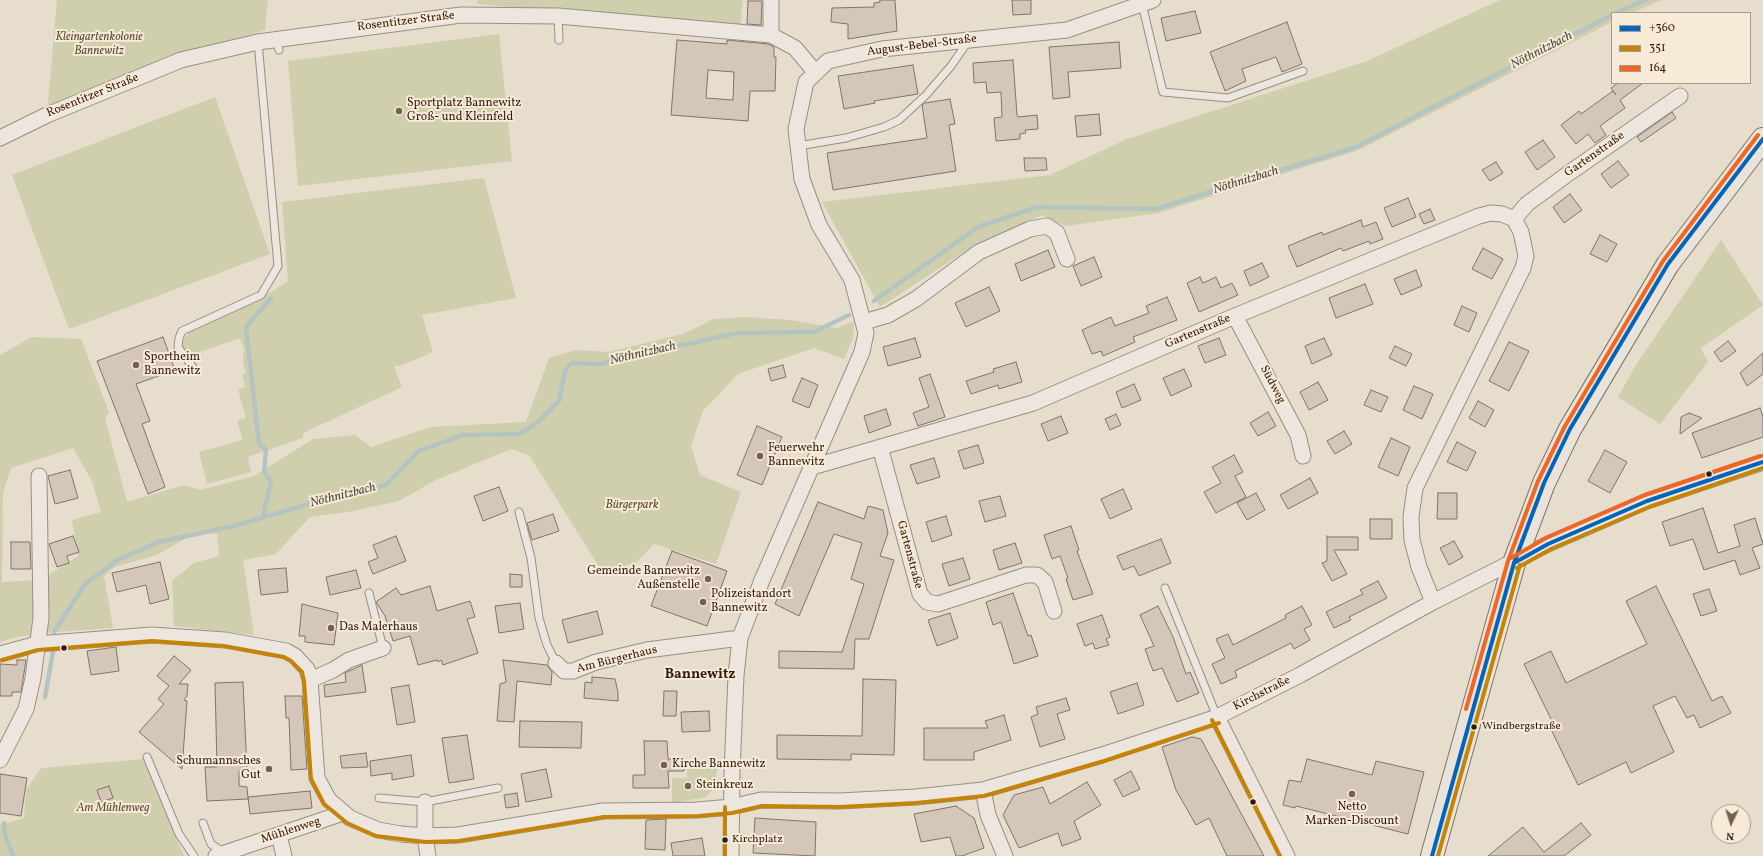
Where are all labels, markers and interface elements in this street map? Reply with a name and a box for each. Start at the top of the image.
street label: Rosentitzer Straße [356,9,456,35]
legend [1611,12,1751,84]
text: +360 [1649,20,1675,36]
water label: Nöthnitzbach [1508,29,1576,73]
park label: Kleingartenkolonie Bannewitz [55,31,143,59]
street label: August-Bebel-Straße [866,32,978,60]
text: 351 [1649,40,1666,56]
text: 164 [1649,60,1667,76]
street label: Rosentitzer Straße [45,71,141,121]
place label: Sportplatz Bannewitz Groß- und Kleinfeld [407,97,521,125]
marker: Sportplatz Bannewitz Groß- und Kleinfeld [394,106,404,116]
street label: Gartenstraße [1562,129,1628,181]
water label: Nöthnitzbach [1212,164,1280,198]
street label: Gartenstraße [1163,312,1233,352]
water label: Nöthnitzbach [608,339,678,369]
place label: Sportheim Bannewitz [144,351,200,379]
marker: Sportheim Bannewitz [131,360,141,370]
street label: Südweg [1256,363,1288,407]
place label: Feuerwehr Bannewitz [768,442,824,470]
marker: Feuerwehr Bannewitz [755,451,765,461]
unlabelled marker [1704,469,1714,479]
water label: Nöthnitzbach [308,480,378,512]
park label: Bürgerpark [606,499,658,513]
street label: Gartenstraße [893,519,925,591]
place label: Gemeinde Bannewitz Außenstelle [587,565,700,593]
marker: Gemeinde Bannewitz Außenstelle [703,574,713,584]
place label: Polizeistandort Bannewitz [711,588,791,616]
marker: Polizeistandort Bannewitz [698,597,708,607]
place label: Das Malerhaus [339,621,418,635]
marker: Das Malerhaus [326,623,336,633]
unlabelled marker [59,643,69,653]
street label: Am Bürgerhaus [575,643,659,677]
district label: Bannewitz [665,667,735,683]
street label: Kirchstraße [1231,673,1293,715]
place label: Windbergstraße [1482,720,1561,734]
marker: Windbergstraße [1469,722,1479,732]
place label: Schumannsches Gut [176,755,261,783]
place label: Kirche Bannewitz [672,758,766,772]
marker: Kirche Bannewitz [659,760,669,770]
marker: Schumannsches Gut [264,764,274,774]
place label: Steinkreuz [696,779,753,793]
marker: Steinkreuz [683,781,693,791]
marker: Netto Marken-Discount [1347,789,1357,799]
unlabelled marker [1248,797,1258,807]
place label: Netto Marken-Discount [1305,801,1399,829]
park label: Am Mühlenweg [76,802,150,816]
north arrow [1711,804,1751,844]
street label: Mühlenweg [259,815,323,847]
text: N [1726,828,1735,843]
place label: Kirchplatz [732,833,783,847]
marker: Kirchplatz [720,835,730,845]

